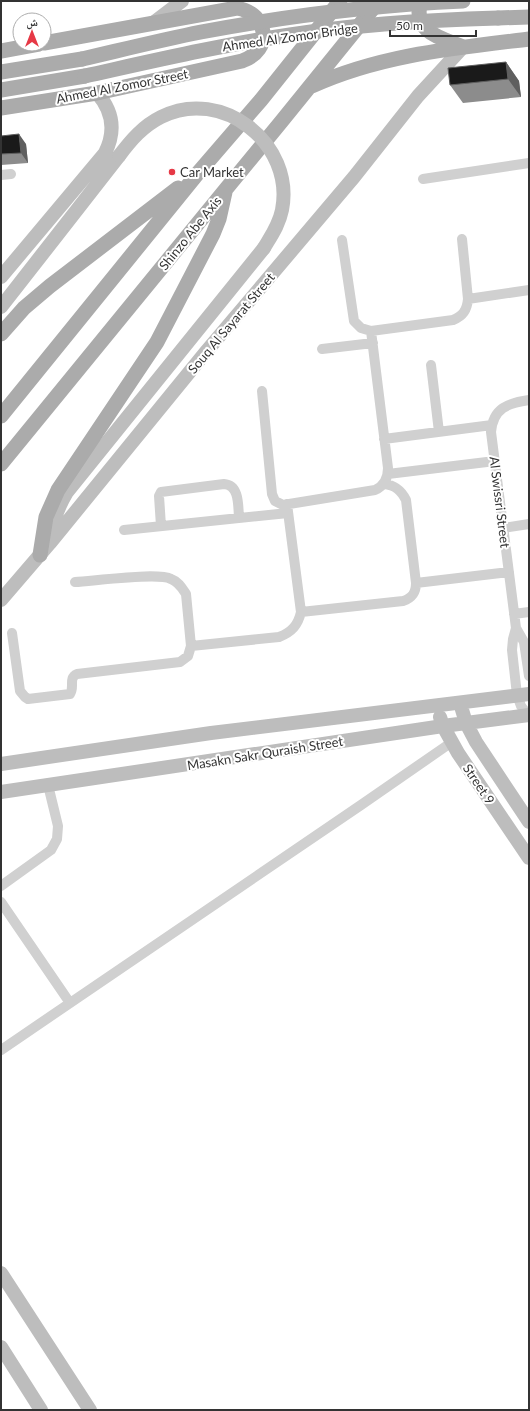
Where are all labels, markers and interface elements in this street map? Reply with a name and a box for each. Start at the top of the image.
north arrow [12,12,52,52]
scale bar [390,12,476,38]
text: ش [26,15,38,30]
text: 50 m [396,18,423,33]
street label: Ahmed Al Zomor Bridge [221,20,359,54]
street label: Ahmed Al Zomor Street [55,65,190,107]
place label: Car Market [180,164,244,180]
marker: Car Market [167,167,177,177]
street label: Shinzo Abe Axis [155,193,225,273]
street label: Souq Al Sayarat Street [184,269,278,377]
street label: Al Swissri Street [486,455,514,549]
street label: Masakn Sakr Quraish Street [186,733,344,773]
street label: Street 9 [460,761,498,807]

